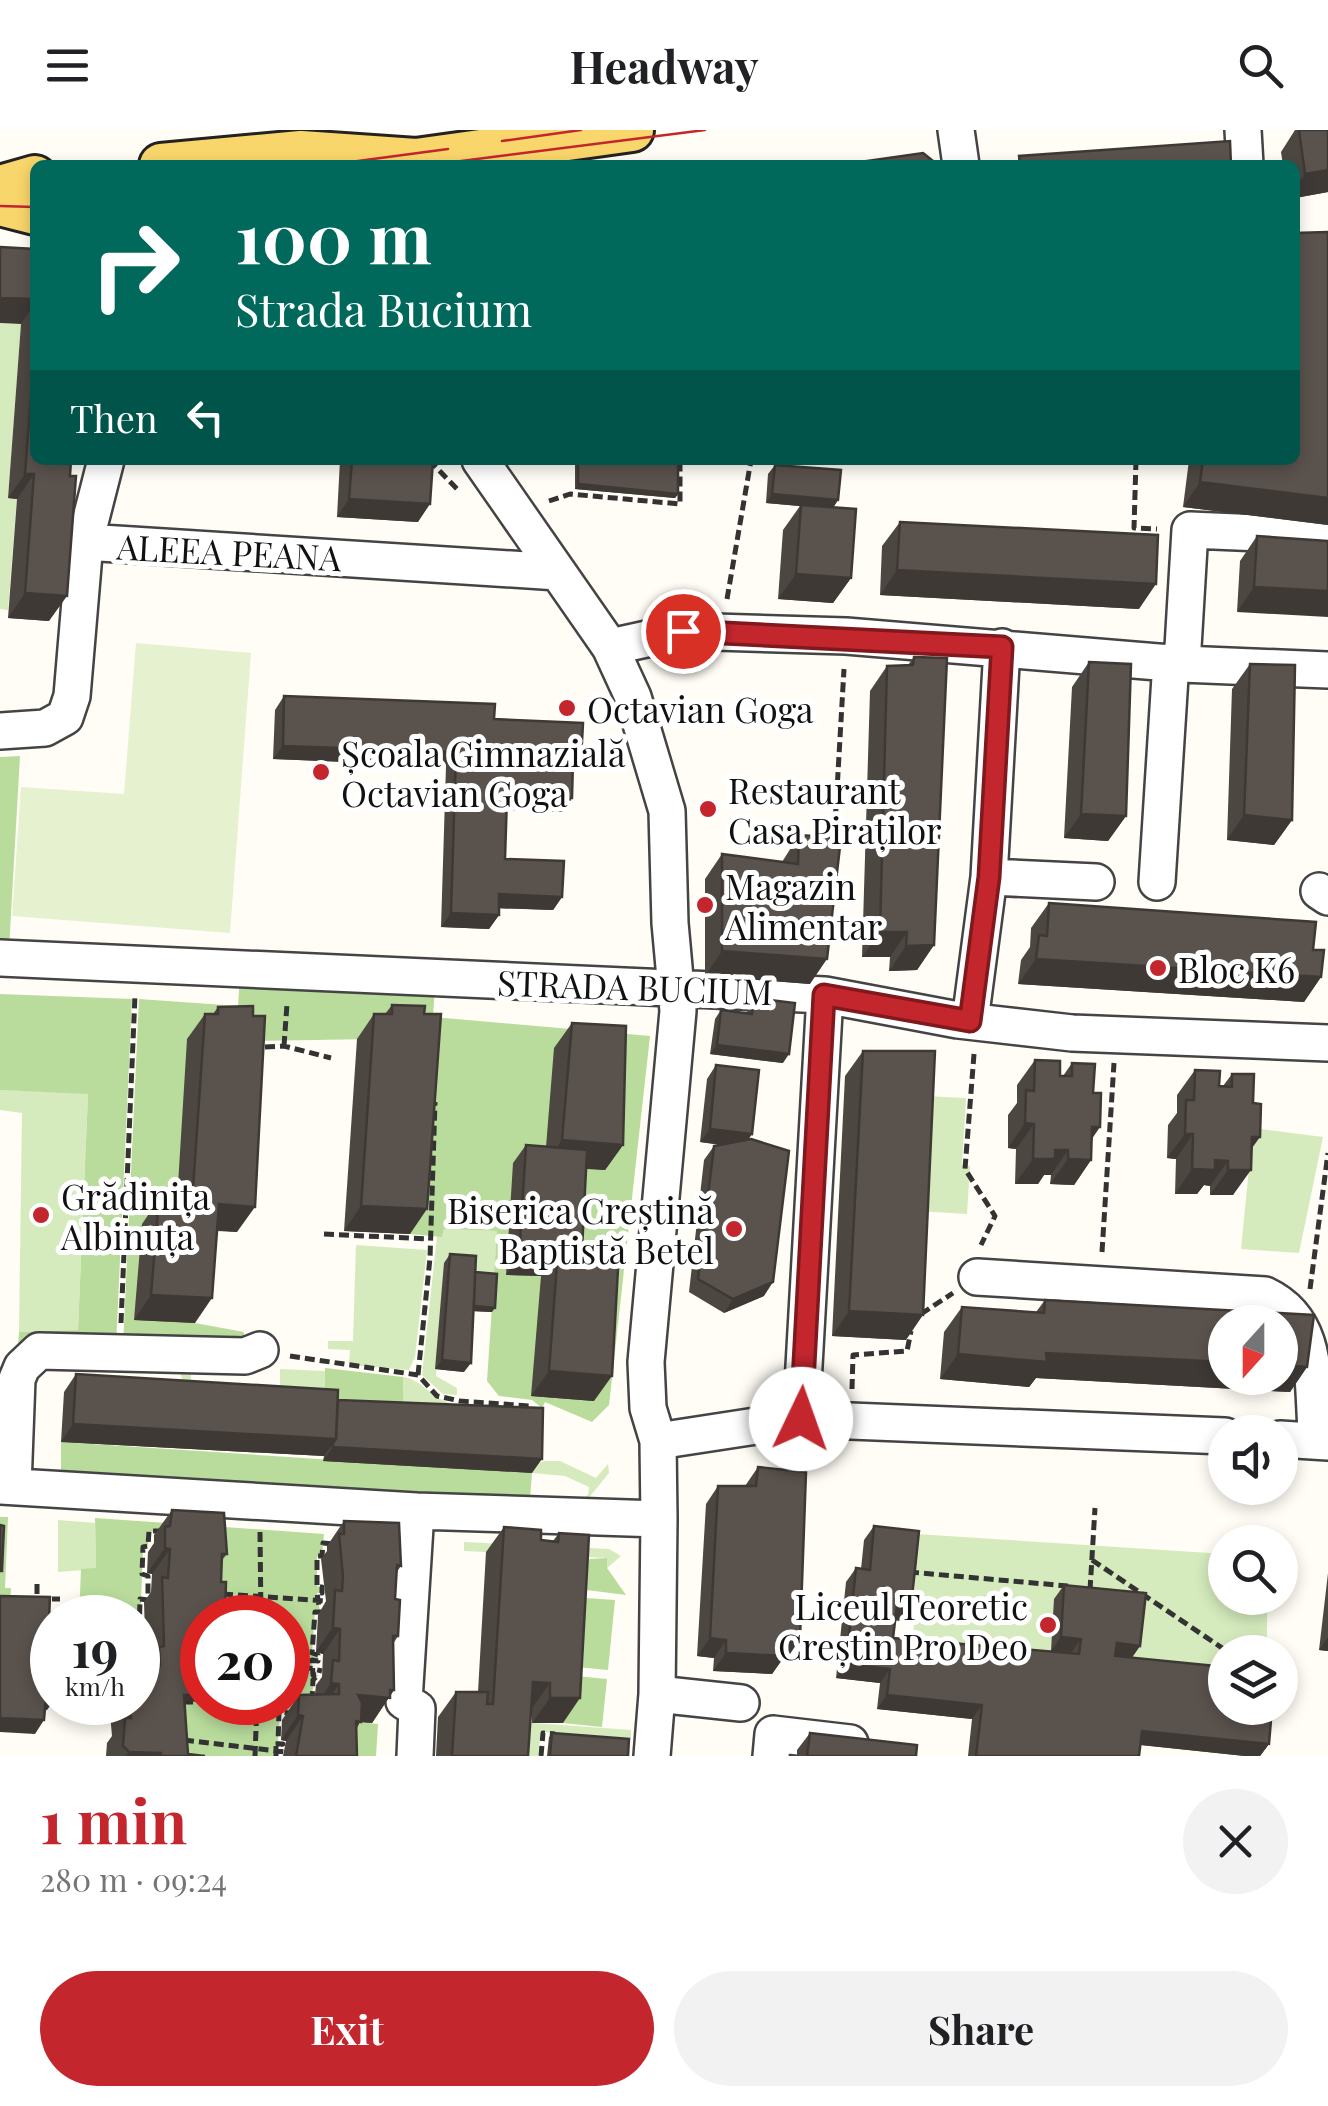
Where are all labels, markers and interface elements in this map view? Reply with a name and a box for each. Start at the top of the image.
text: Headway [569,35,759,95]
icon: menu [40,38,95,93]
icon: search [1233,38,1288,93]
text: 100 m [235,188,432,282]
icon: right [70,200,200,330]
text: Strada Bucium [235,278,532,338]
icon: left [178,390,233,445]
text: Then [70,392,158,443]
street label: ALEEA PEANA [114,522,344,580]
pin [641,589,726,674]
icon: arrive [656,604,711,659]
place label: Octavian Goga [587,685,814,732]
marker: Octavian Goga [556,697,578,719]
place label: Școala Gimnazială Octavian Goga [341,729,626,816]
marker: Școala Gimnazială Octavian Goga [310,761,332,783]
place label: Restaurant Casa Piraților [728,766,942,853]
marker: Restaurant Casa Piraților [697,798,719,820]
place label: Magazin Alimentar [724,862,883,949]
marker: Magazin Alimentar [694,894,716,916]
place label: Bloc K6 [1178,945,1295,992]
marker: Bloc K6 [1147,957,1169,979]
street label: STRADA BUCIUM [496,958,774,1014]
place label: Grădinița Albinuța [60,1172,211,1259]
place label: Biserica Creștină Baptistă Betel [447,1186,715,1273]
marker: Grădinița Albinuța [30,1204,52,1226]
marker: Biserica Creștină Baptistă Betel [723,1218,745,1240]
north arrow [1208,1305,1298,1395]
map controls [1208,1305,1298,1725]
position arrow [749,1367,853,1471]
button: sound [1208,1415,1298,1505]
button: search [1208,1525,1298,1615]
place label: Liceul Teoretic Creștin Pro Deo [778,1582,1028,1669]
speed limit sign: 20 [180,1595,310,1725]
text: 19 [72,1614,118,1681]
marker: Liceul Teoretic Creștin Pro Deo [1037,1614,1059,1636]
button: layers [1208,1635,1298,1725]
text: km/h [65,1669,125,1702]
text: 1 min [40,1779,187,1859]
button: close [1183,1789,1288,1894]
text: 280 m · 09:24 [40,1857,227,1900]
button: Exit [40,1971,654,2086]
button: Share [674,1971,1288,2086]

